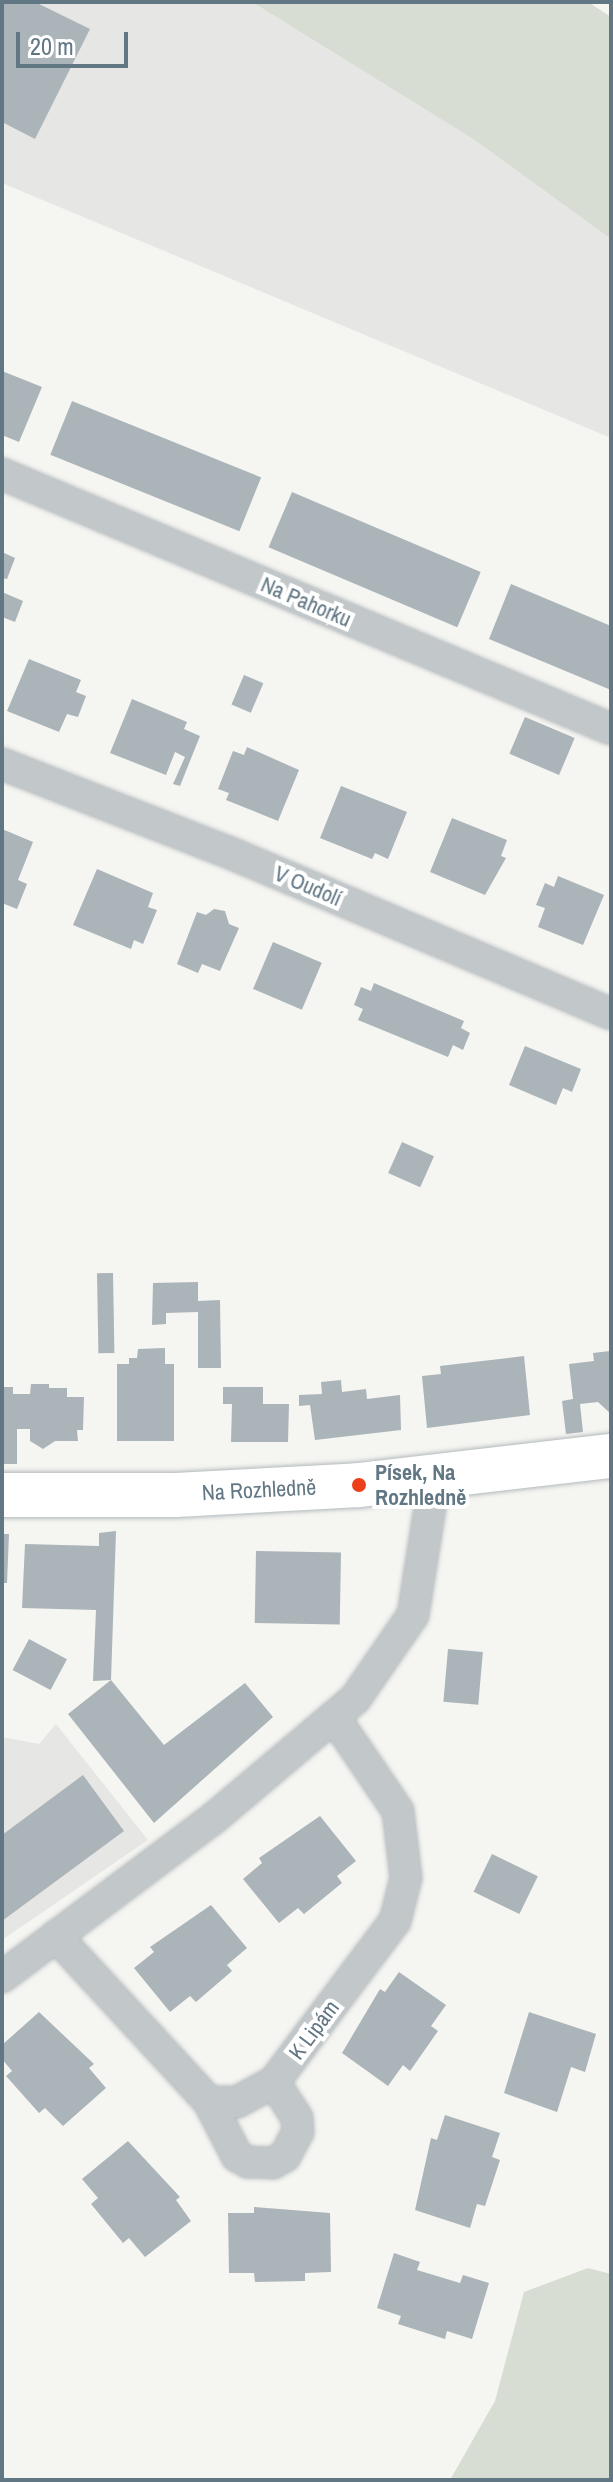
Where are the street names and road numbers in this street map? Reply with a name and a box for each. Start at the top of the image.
street label: Na Pahorku [257,571,355,633]
street label: V Oudolí [271,860,345,912]
street label: Na Rozhledně [201,1474,317,1506]
street label: K Lipám [283,1995,345,2065]

